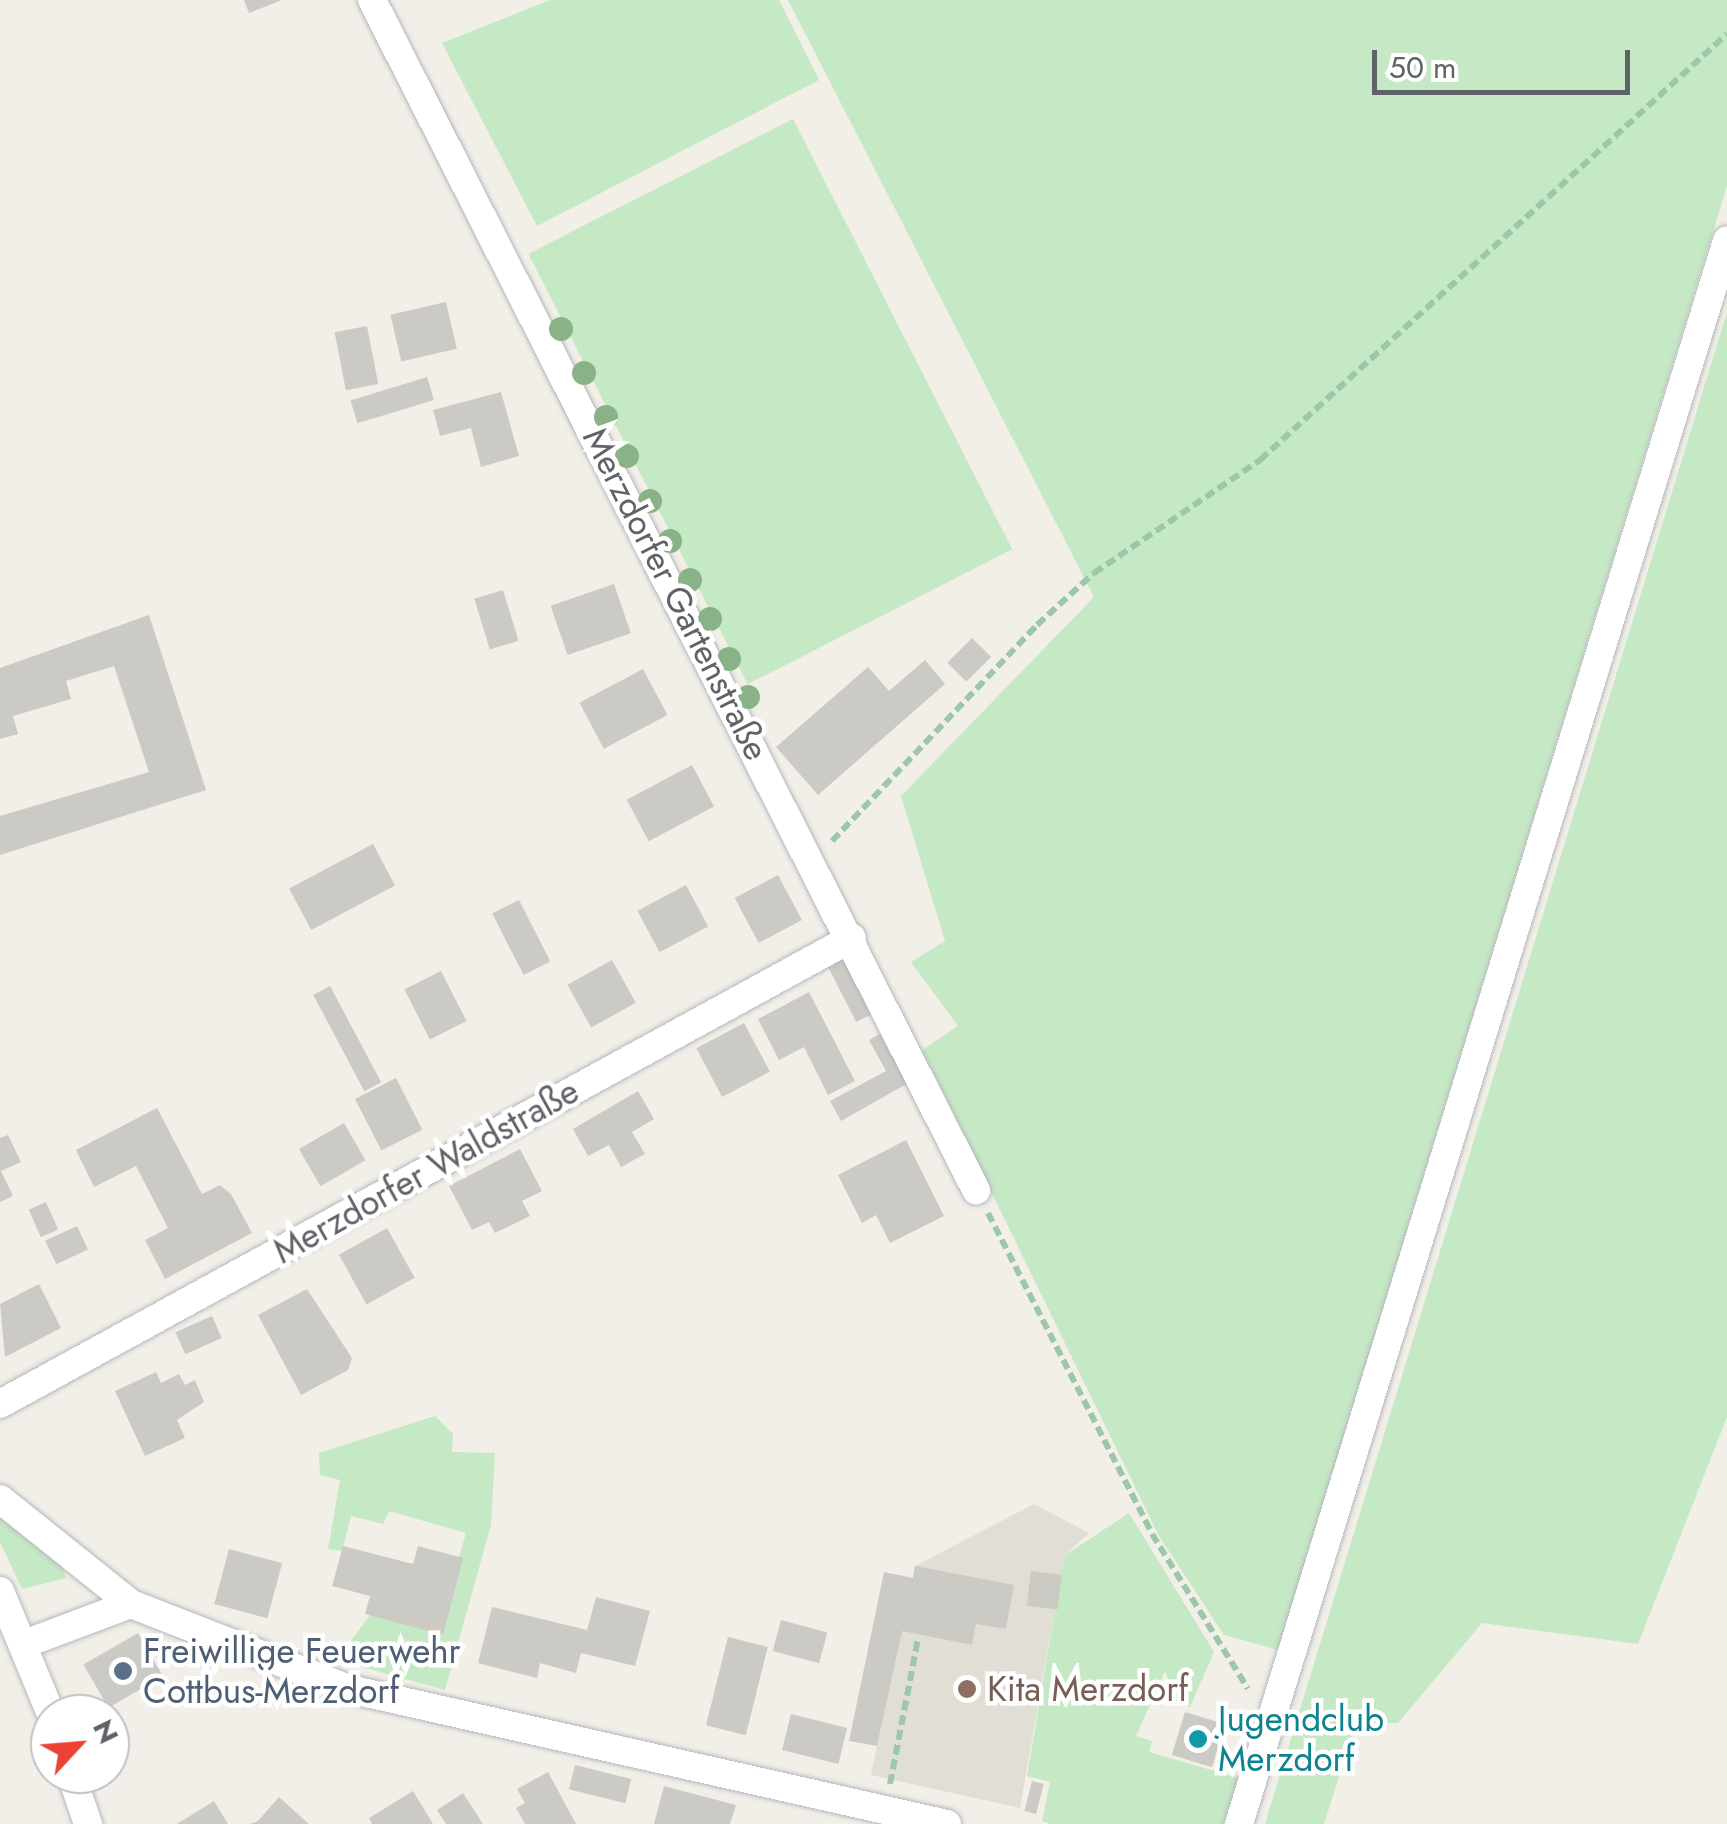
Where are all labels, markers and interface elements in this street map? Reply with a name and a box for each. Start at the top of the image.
scale bar [1377,30,1634,92]
text: 50 m [1389,46,1456,89]
street label: Merzdorfer Gartenstraße [574,421,778,767]
street label: Merzdorfer Waldstraße [266,1070,586,1272]
place label: Freiwillige Feuerwehr Cottbus-Merzdorf [143,1630,461,1712]
marker: Freiwillige Feuerwehr Cottbus-Merzdorf [112,1660,134,1682]
place label: Kita Merzdorf [987,1668,1188,1710]
marker: Kita Merzdorf [956,1678,978,1700]
north arrow [30,1694,130,1794]
place label: Jugendclub Merzdorf [1218,1698,1384,1780]
text: N [82,1713,129,1750]
marker: Jugendclub Merzdorf [1187,1728,1209,1750]

